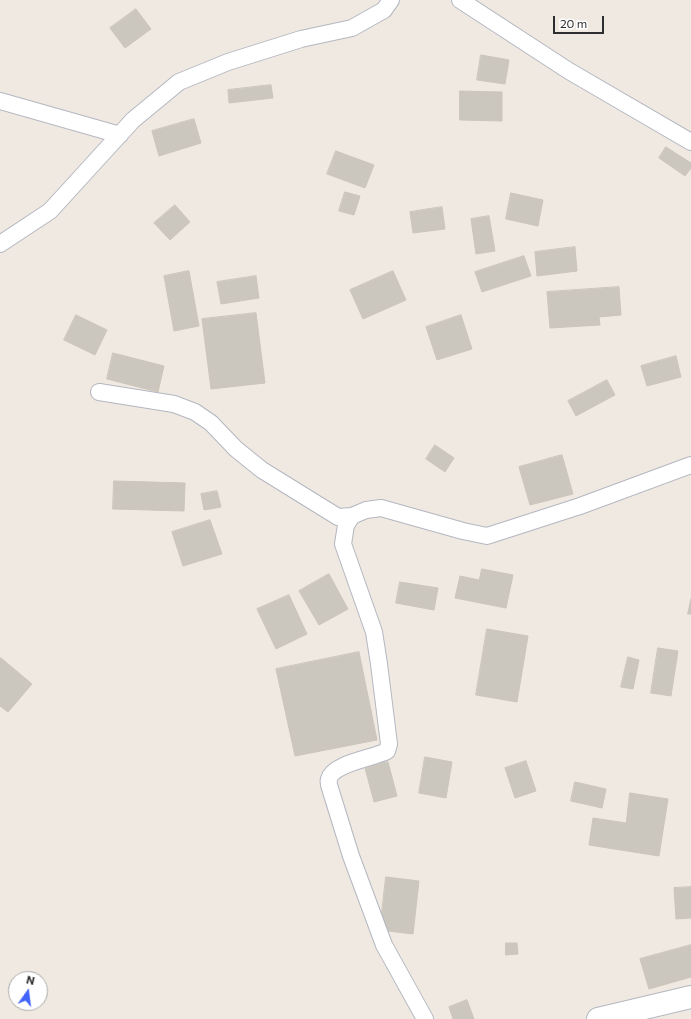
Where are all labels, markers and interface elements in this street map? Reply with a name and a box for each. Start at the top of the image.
scale bar [555,8,606,34]
text: 20 m [560,16,587,30]
north arrow [8,971,48,1011]
text: N [25,973,36,987]

